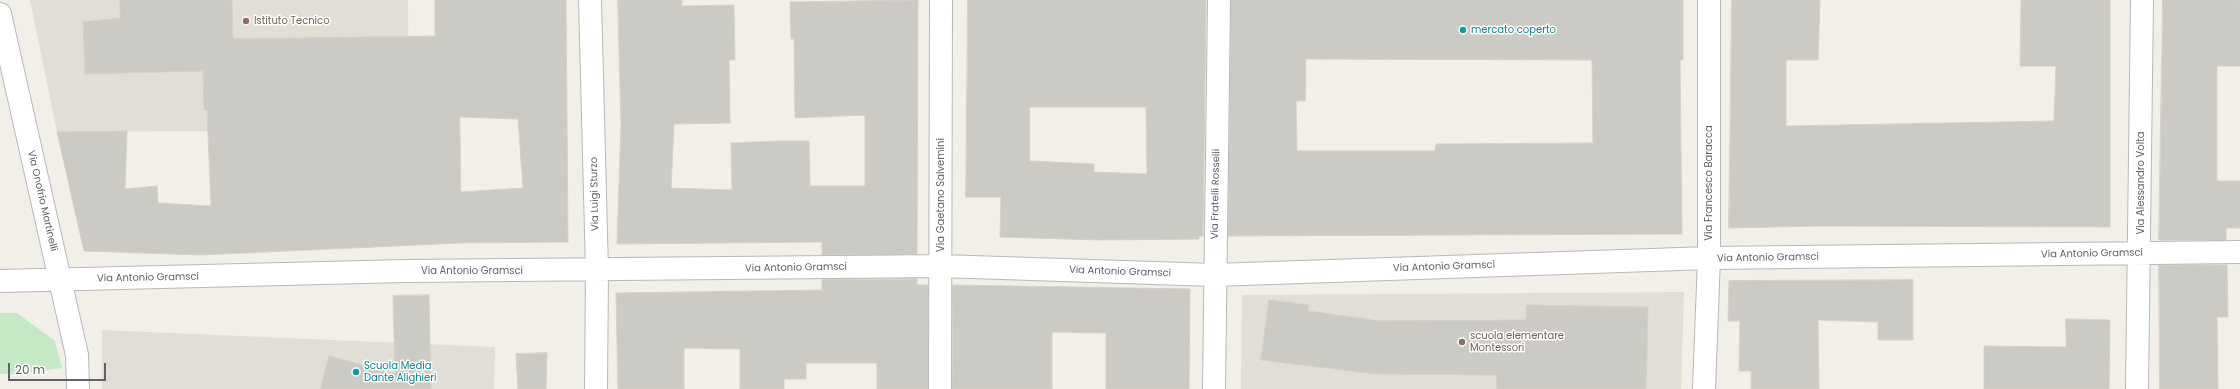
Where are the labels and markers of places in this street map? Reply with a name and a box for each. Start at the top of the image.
place label: Istituto Tecnico [254,15,330,27]
marker: Istituto Tecnico [241,16,251,26]
place label: mercato coperto [1471,24,1556,36]
marker: mercato coperto [1458,25,1468,35]
place label: scuola elementare Montessori [1470,330,1564,354]
marker: scuola elementare Montessori [1457,337,1467,347]
place label: Scuola Media Dante Alighieri [364,360,436,384]
marker: Scuola Media Dante Alighieri [351,367,361,377]

